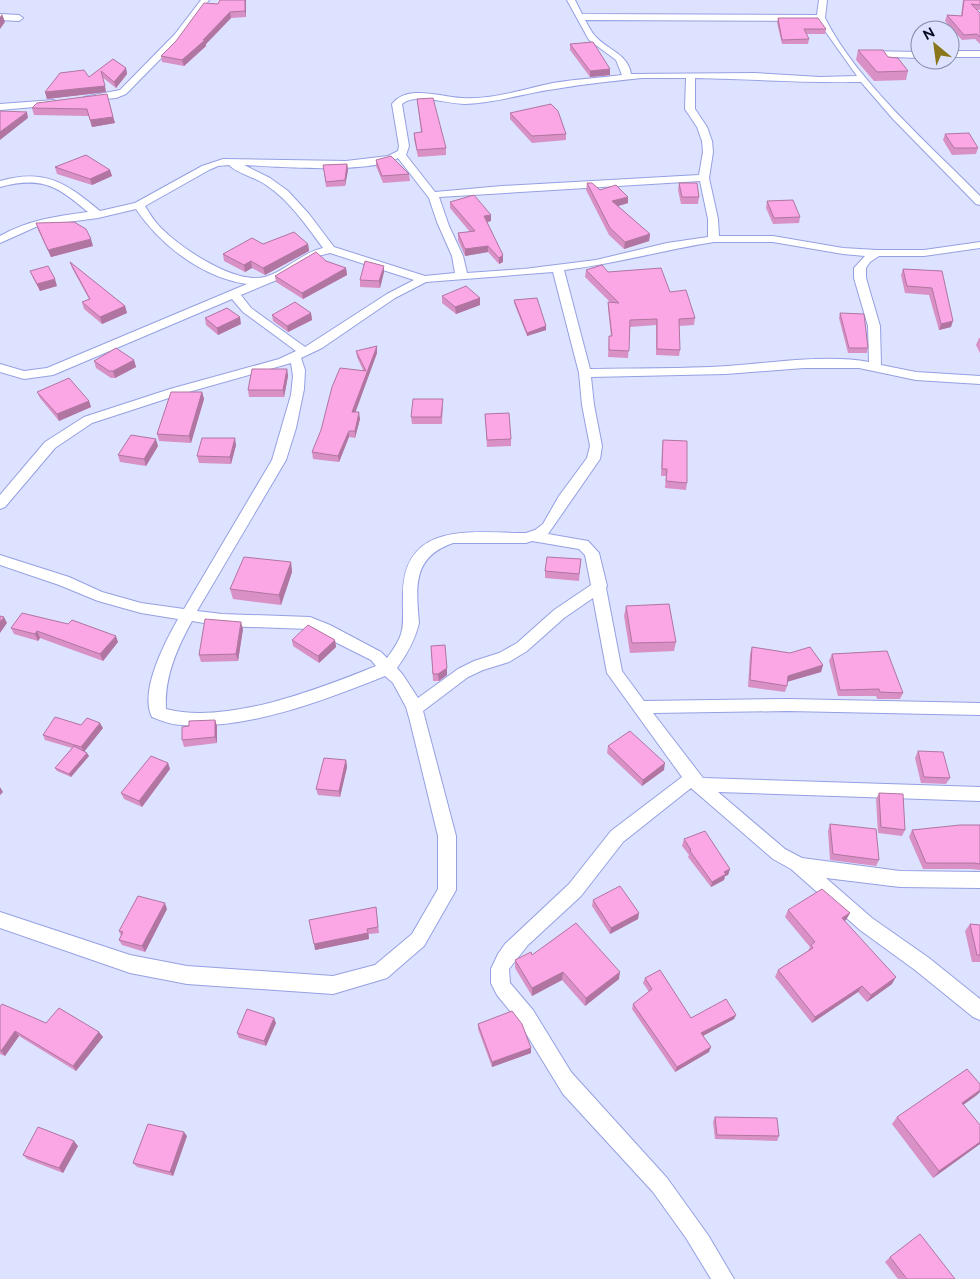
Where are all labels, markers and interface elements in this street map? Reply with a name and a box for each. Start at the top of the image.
north arrow [910,20,960,70]
text: N [920,24,937,43]

